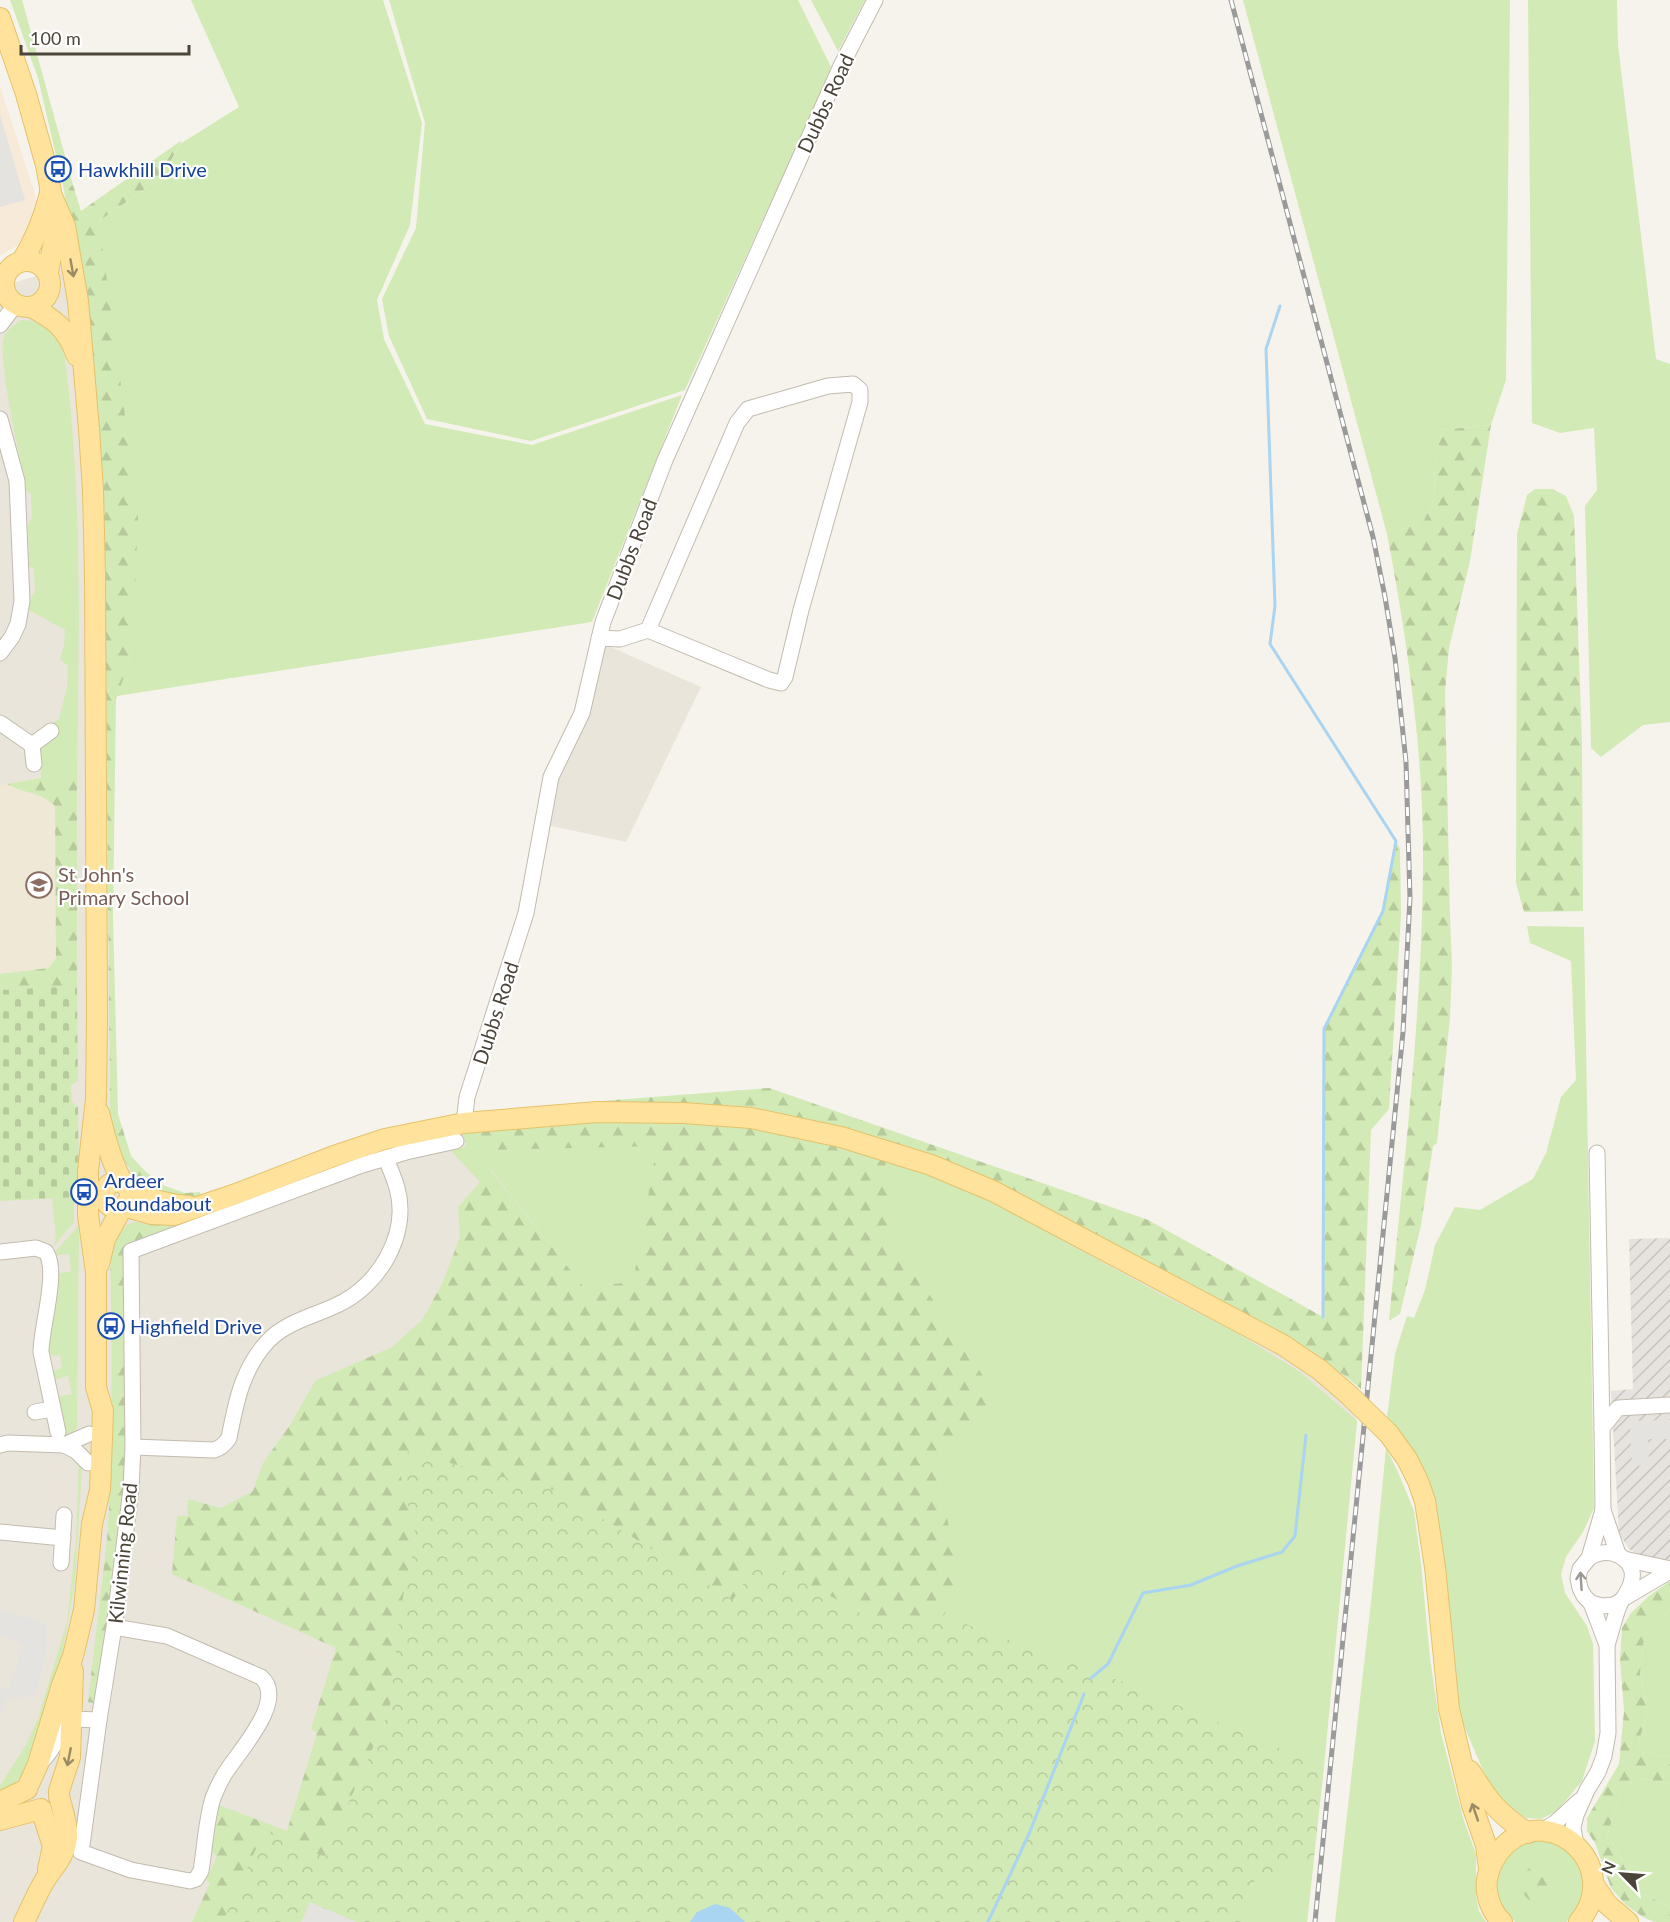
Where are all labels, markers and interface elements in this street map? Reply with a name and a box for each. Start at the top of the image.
scale bar [21,18,189,56]
text: 100 m [30,27,81,49]
street label: Dubbs Road [792,50,858,156]
bus stop icon: Hawkhill Drive [43,154,73,184]
place label: Hawkhill Drive [78,157,207,181]
one-way arrow [67,257,78,277]
street label: Dubbs Road [601,495,661,603]
place label: St John's Primary School [58,862,189,909]
school or university icon: St John's Primary School [24,870,54,900]
street label: Dubbs Road [467,959,523,1067]
place label: Ardeer Roundabout [104,1168,212,1215]
bus stop icon: Ardeer Roundabout [69,1177,99,1207]
bus stop icon: Highfield Drive [96,1311,126,1341]
place label: Highfield Drive [130,1314,262,1338]
street label: Kilwinning Road [103,1481,141,1625]
one-way arrow [1575,1572,1586,1591]
one-way arrow [63,1746,74,1766]
one-way arrow [1469,1804,1480,1822]
north arrow [1592,1844,1652,1904]
text: N [1597,1858,1619,1877]

